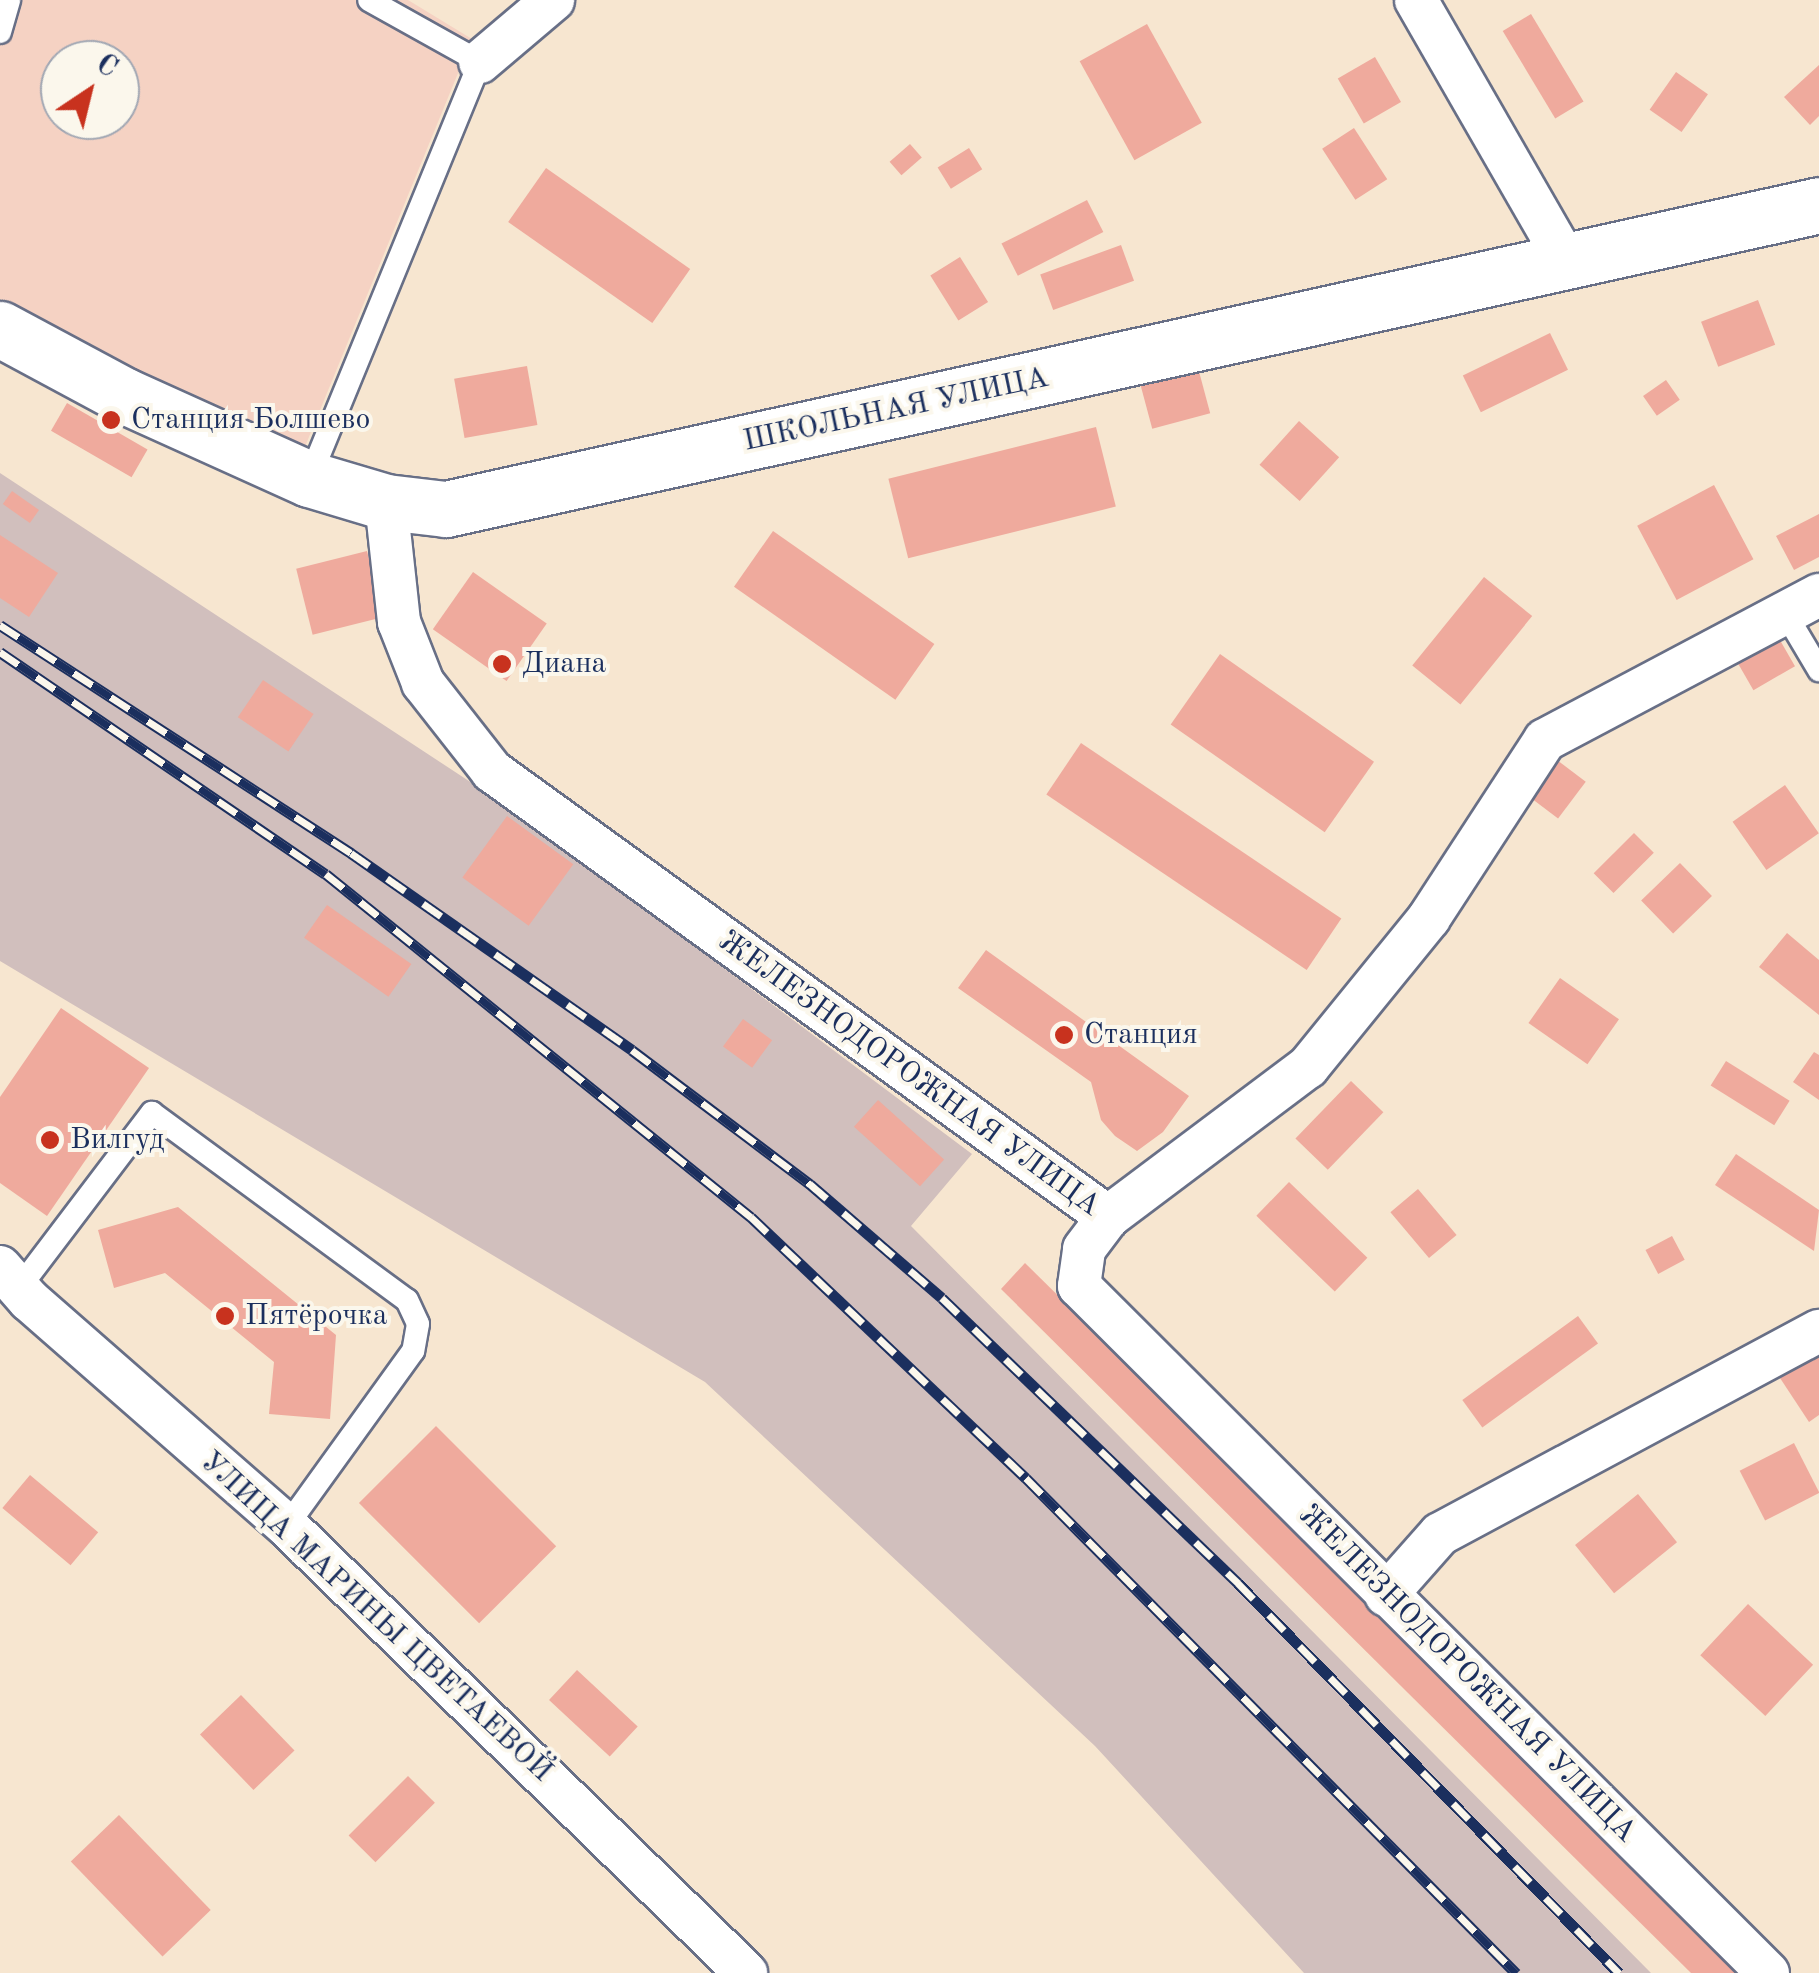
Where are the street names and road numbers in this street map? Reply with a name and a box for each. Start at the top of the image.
street label: ШКОЛЬНАЯ УЛИЦА [740,360,1052,460]
street label: ЖЕЛЕЗНОДОРОЖНАЯ УЛИЦА [711,923,1107,1225]
street label: УЛИЦА МАРИНЫ ЦВЕТАЕВОЙ [192,1444,560,1790]
street label: ЖЕЛЕЗНОДОРОЖНАЯ УЛИЦА [1291,1498,1643,1850]

